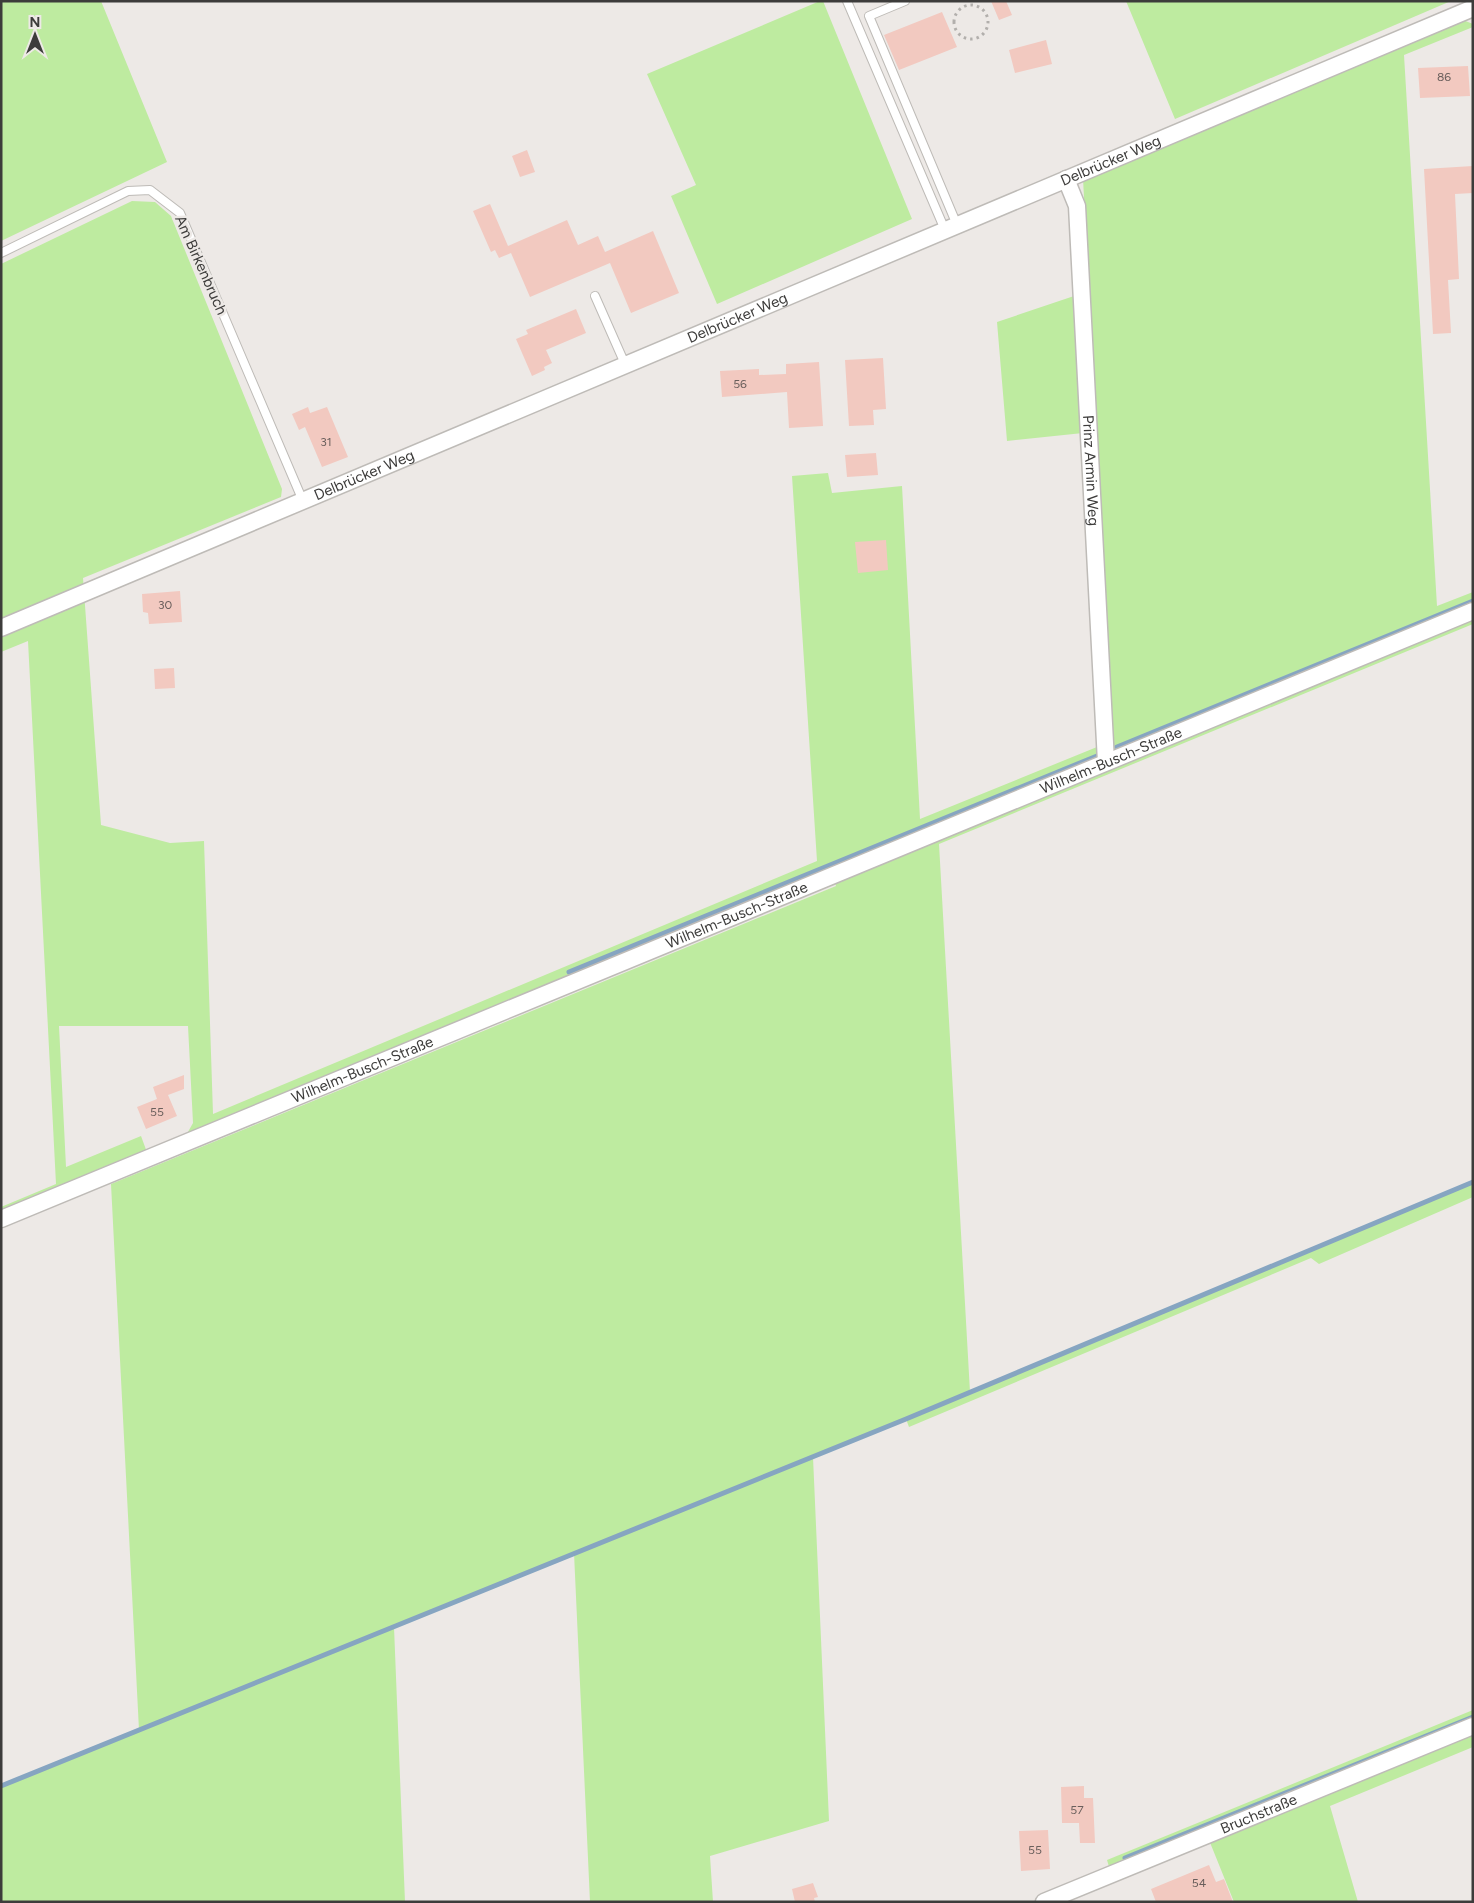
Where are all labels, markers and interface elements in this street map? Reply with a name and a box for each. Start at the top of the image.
north arrow [10,10,60,60]
text: N [30,14,40,31]
house number: 86 [1437,70,1451,84]
street label: Delbrücker Weg [1058,132,1163,190]
street label: Am Birkenbruch [171,213,231,317]
street label: Delbrücker Weg [684,289,790,347]
house number: 56 [733,377,747,391]
street label: Prinz Armin Weg [1079,415,1103,526]
house number: 31 [320,435,332,449]
street label: Delbrücker Weg [311,446,417,504]
house number: 30 [158,598,172,612]
street label: Wilhelm-Busch-Straße [1037,723,1185,798]
street label: Wilhelm-Busch-Straße [663,878,810,952]
street label: Wilhelm-Busch-Straße [289,1032,436,1107]
house number: 55 [150,1105,164,1119]
street label: Bruchstraße [1218,1790,1300,1838]
house number: 57 [1070,1803,1084,1817]
house number: 55 [1028,1843,1042,1857]
house number: 54 [1192,1876,1207,1890]

